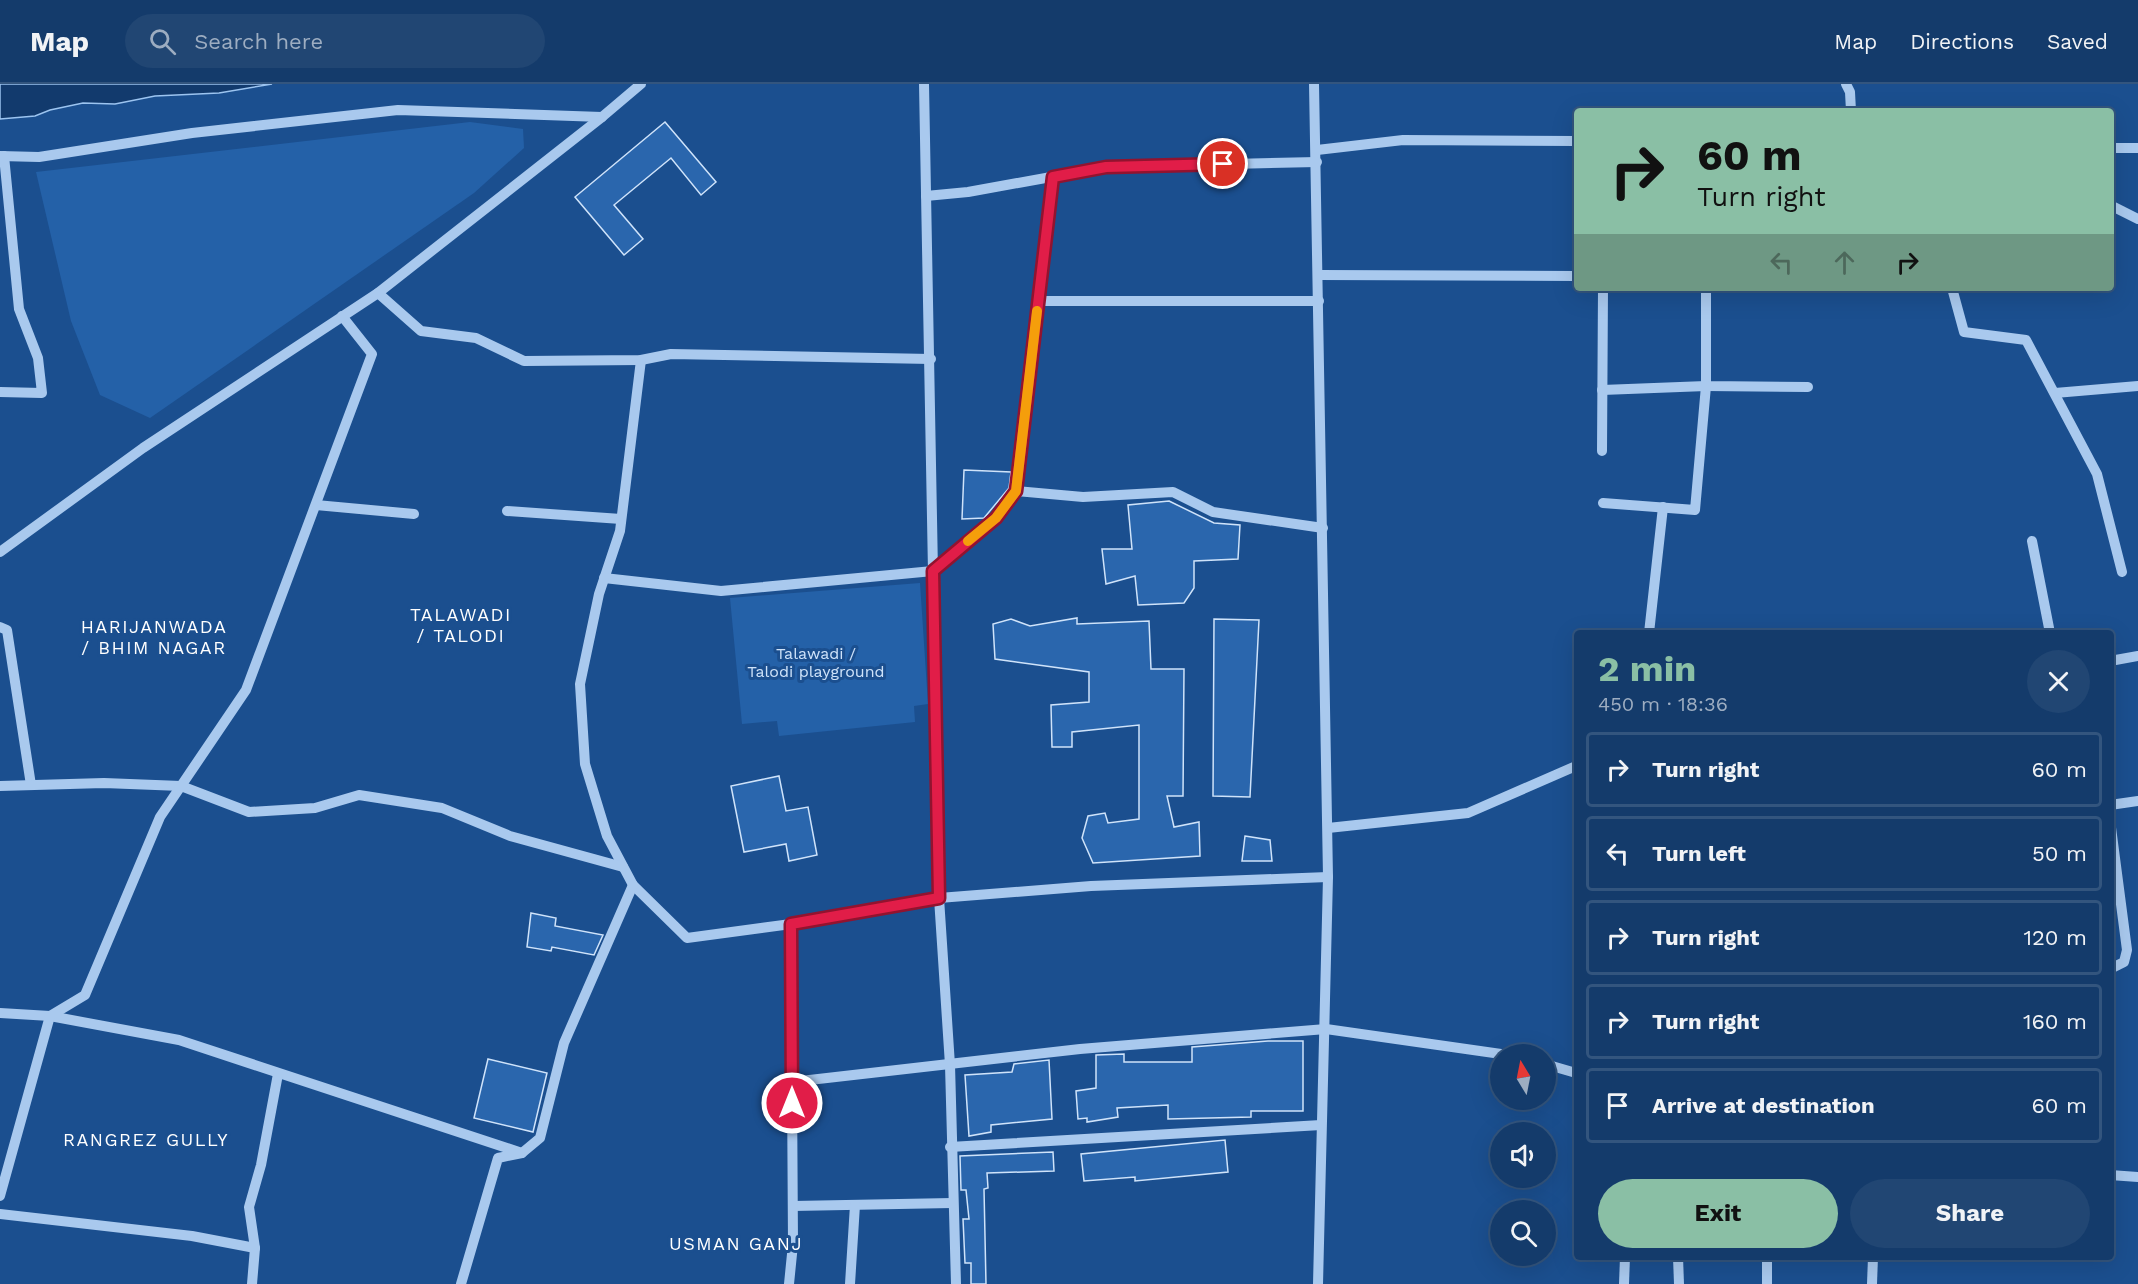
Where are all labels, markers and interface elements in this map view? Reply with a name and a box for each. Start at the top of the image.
search box [125,14,545,68]
text: Map [30,25,89,58]
icon: search [146,25,179,58]
text: Search here [194,29,323,54]
text: Map [1834,29,1877,54]
text: Directions [1910,29,2014,54]
text: Saved [2047,29,2108,54]
text: 60 m [1697,131,1801,180]
icon: right [1598,132,1676,210]
pin [1197,138,1248,189]
icon: arrive [1206,147,1239,180]
text: Turn right [1697,181,1826,213]
icon: left [1765,246,1798,279]
icon: ahead [1828,246,1861,279]
icon: right [1891,246,1924,279]
district label: TALAWADI / TALODI [410,604,512,646]
district label: HARIJANWADA / BHIM NAGAR [81,616,227,658]
park label: Talawadi / Talodi playground [747,644,885,681]
text: 2 min [1598,648,1696,690]
button: close [2027,650,2090,713]
text: 450 m · 18:36 [1598,692,1728,716]
icon: right [1601,753,1634,786]
text: Turn right [1652,757,1759,782]
text: 60 m [2031,757,2087,782]
icon: left [1601,837,1634,870]
text: Turn left [1652,841,1746,866]
text: 50 m [2032,841,2087,866]
icon: right [1601,921,1634,954]
text: Turn right [1652,925,1759,950]
text: 120 m [2023,925,2087,950]
icon: right [1601,1005,1634,1038]
text: Turn right [1652,1009,1759,1034]
text: 160 m [2023,1009,2087,1034]
north arrow [1490,1044,1556,1110]
map controls [1490,1044,1556,1266]
position arrow [760,1071,824,1135]
icon: arrive [1601,1089,1634,1122]
text: Arrive at destination [1652,1093,1875,1118]
text: 60 m [2031,1093,2087,1118]
button: sound [1490,1122,1556,1188]
district label: RANGREZ GULLY [63,1129,229,1150]
button: Exit [1598,1179,1838,1248]
button: Share [1850,1179,2090,1248]
button: search [1490,1200,1556,1266]
district label: USMAN GANJ [669,1233,803,1254]

